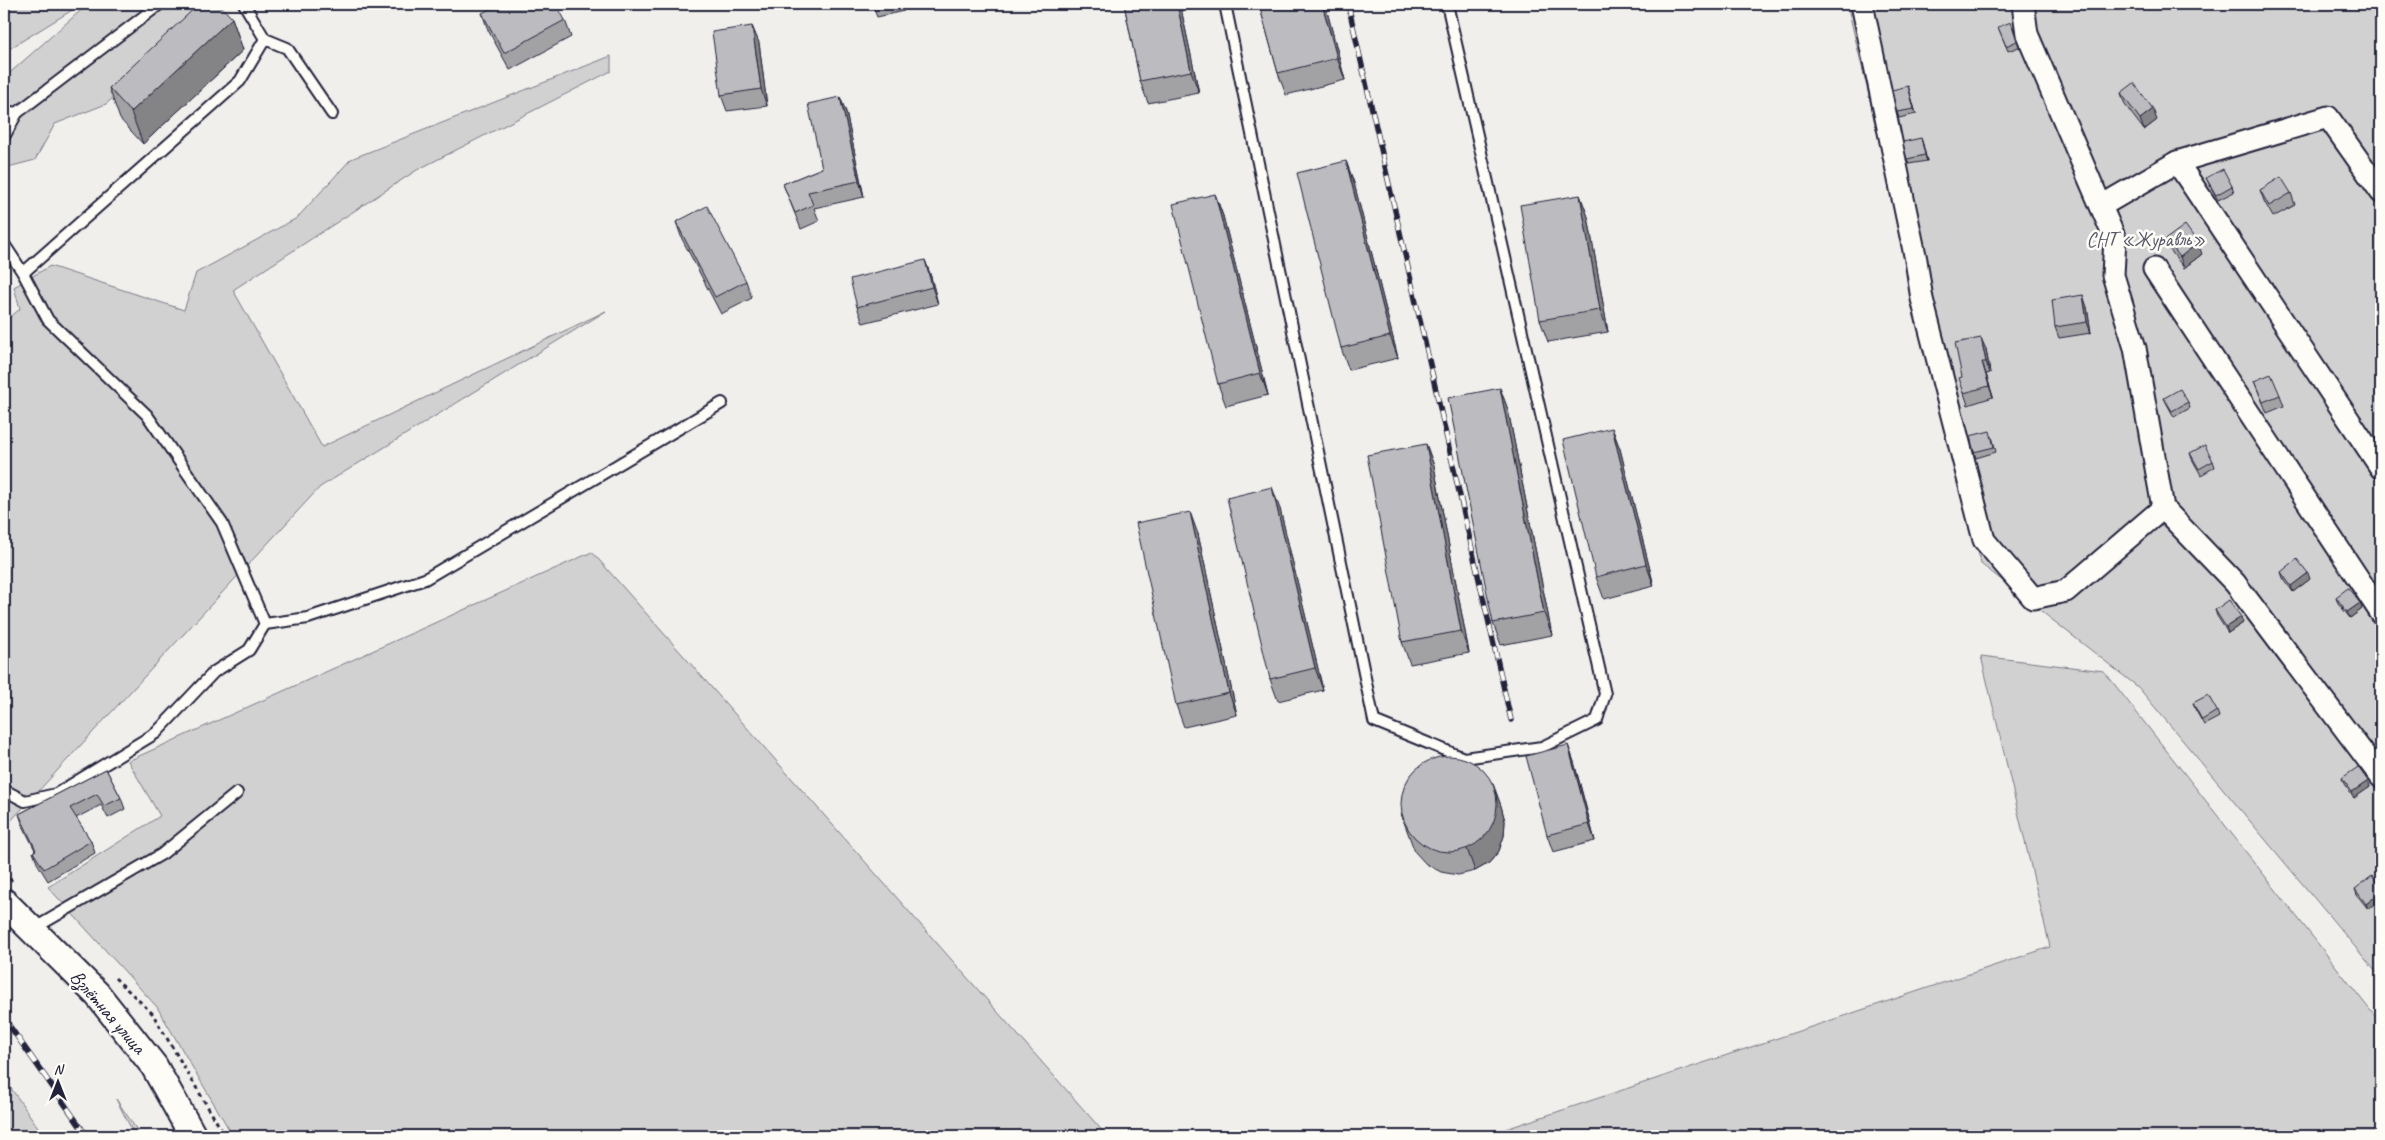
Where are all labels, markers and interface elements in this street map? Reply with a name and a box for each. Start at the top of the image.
park label: СНТ «Журавль» [2086,227,2206,252]
street label: Взлётная улица [64,965,153,1061]
north arrow [32,1058,82,1108]
text: N [54,1061,65,1078]

